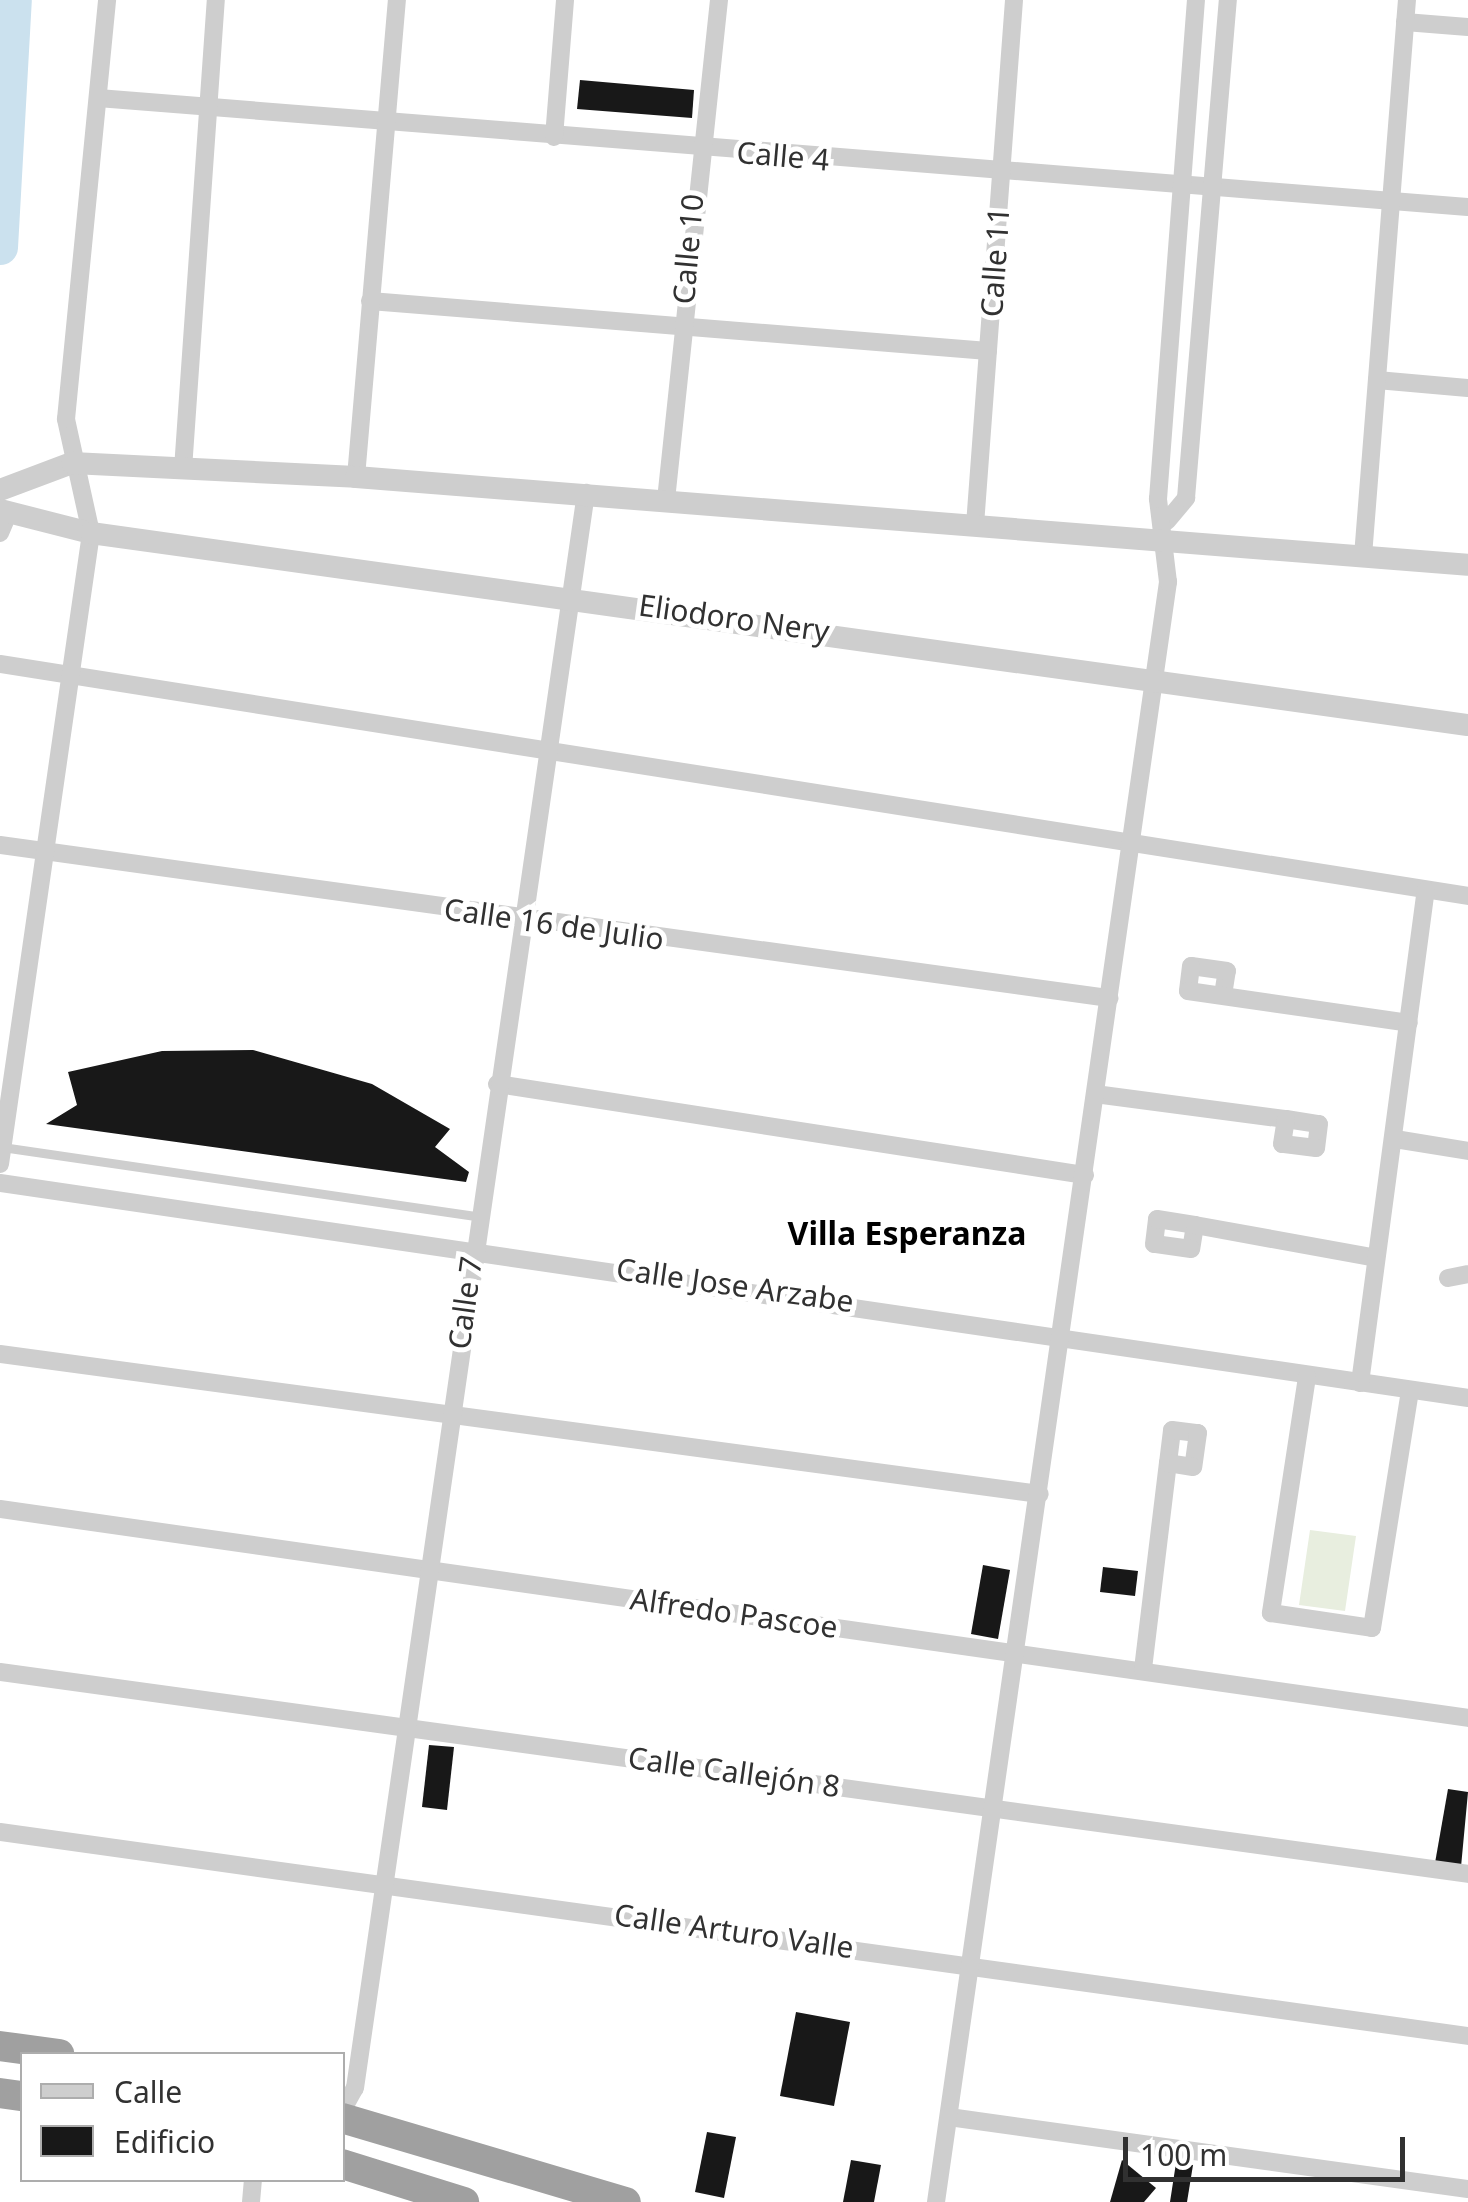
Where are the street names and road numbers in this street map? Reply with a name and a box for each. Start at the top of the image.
street label: Calle 4 [735,134,831,178]
street label: Calle 10 [665,192,711,306]
street label: Calle 11 [973,206,1017,318]
street label: Eliodoro Nery [636,587,832,649]
street label: Calle 16 de Julio [442,891,666,957]
street label: Calle Jose Arzabe [614,1251,856,1319]
street label: Calle 7 [441,1254,489,1352]
street label: Alfredo Pascoe [628,1581,840,1645]
street label: Calle Callejón 8 [626,1739,842,1805]
street label: Calle Arturo Valle [612,1896,856,1966]

